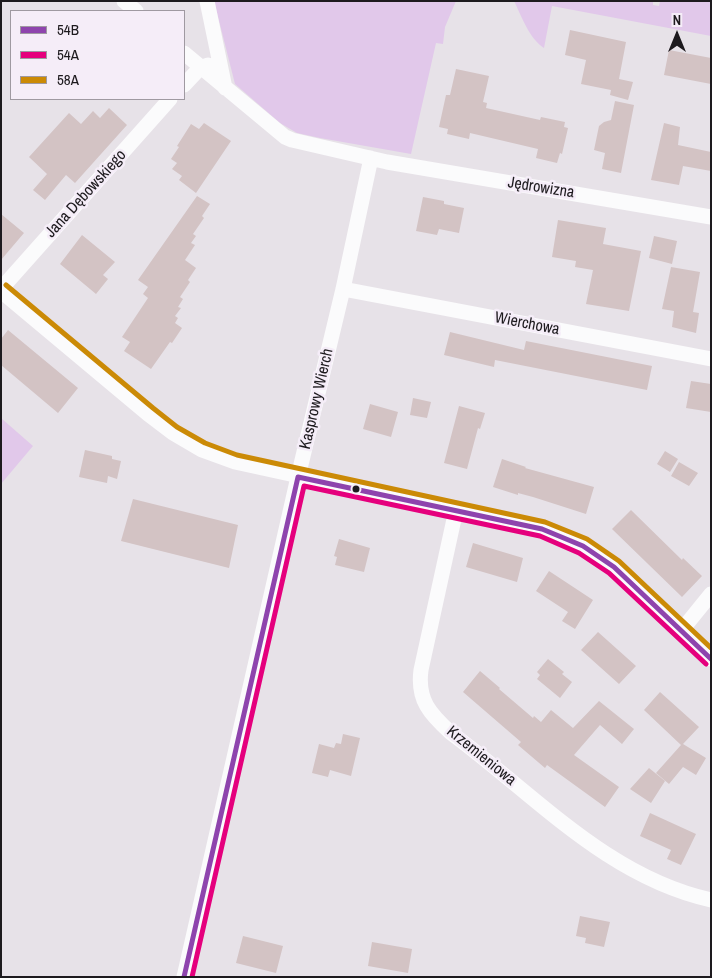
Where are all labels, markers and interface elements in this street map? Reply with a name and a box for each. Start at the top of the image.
legend [10,10,185,100]
north arrow [652,10,702,60]
text: N [673,11,681,29]
text: 54B [57,19,79,40]
text: 54A [57,44,79,65]
text: 58A [57,69,79,90]
street label: Jana Dębowskiego [42,146,130,242]
street label: Jędrowizna [506,173,576,203]
street label: Wierchowa [493,308,561,340]
street label: Kasprowy Wierch [296,347,338,451]
unlabelled marker [351,484,361,494]
street label: Krzemieniowa [442,722,520,790]

